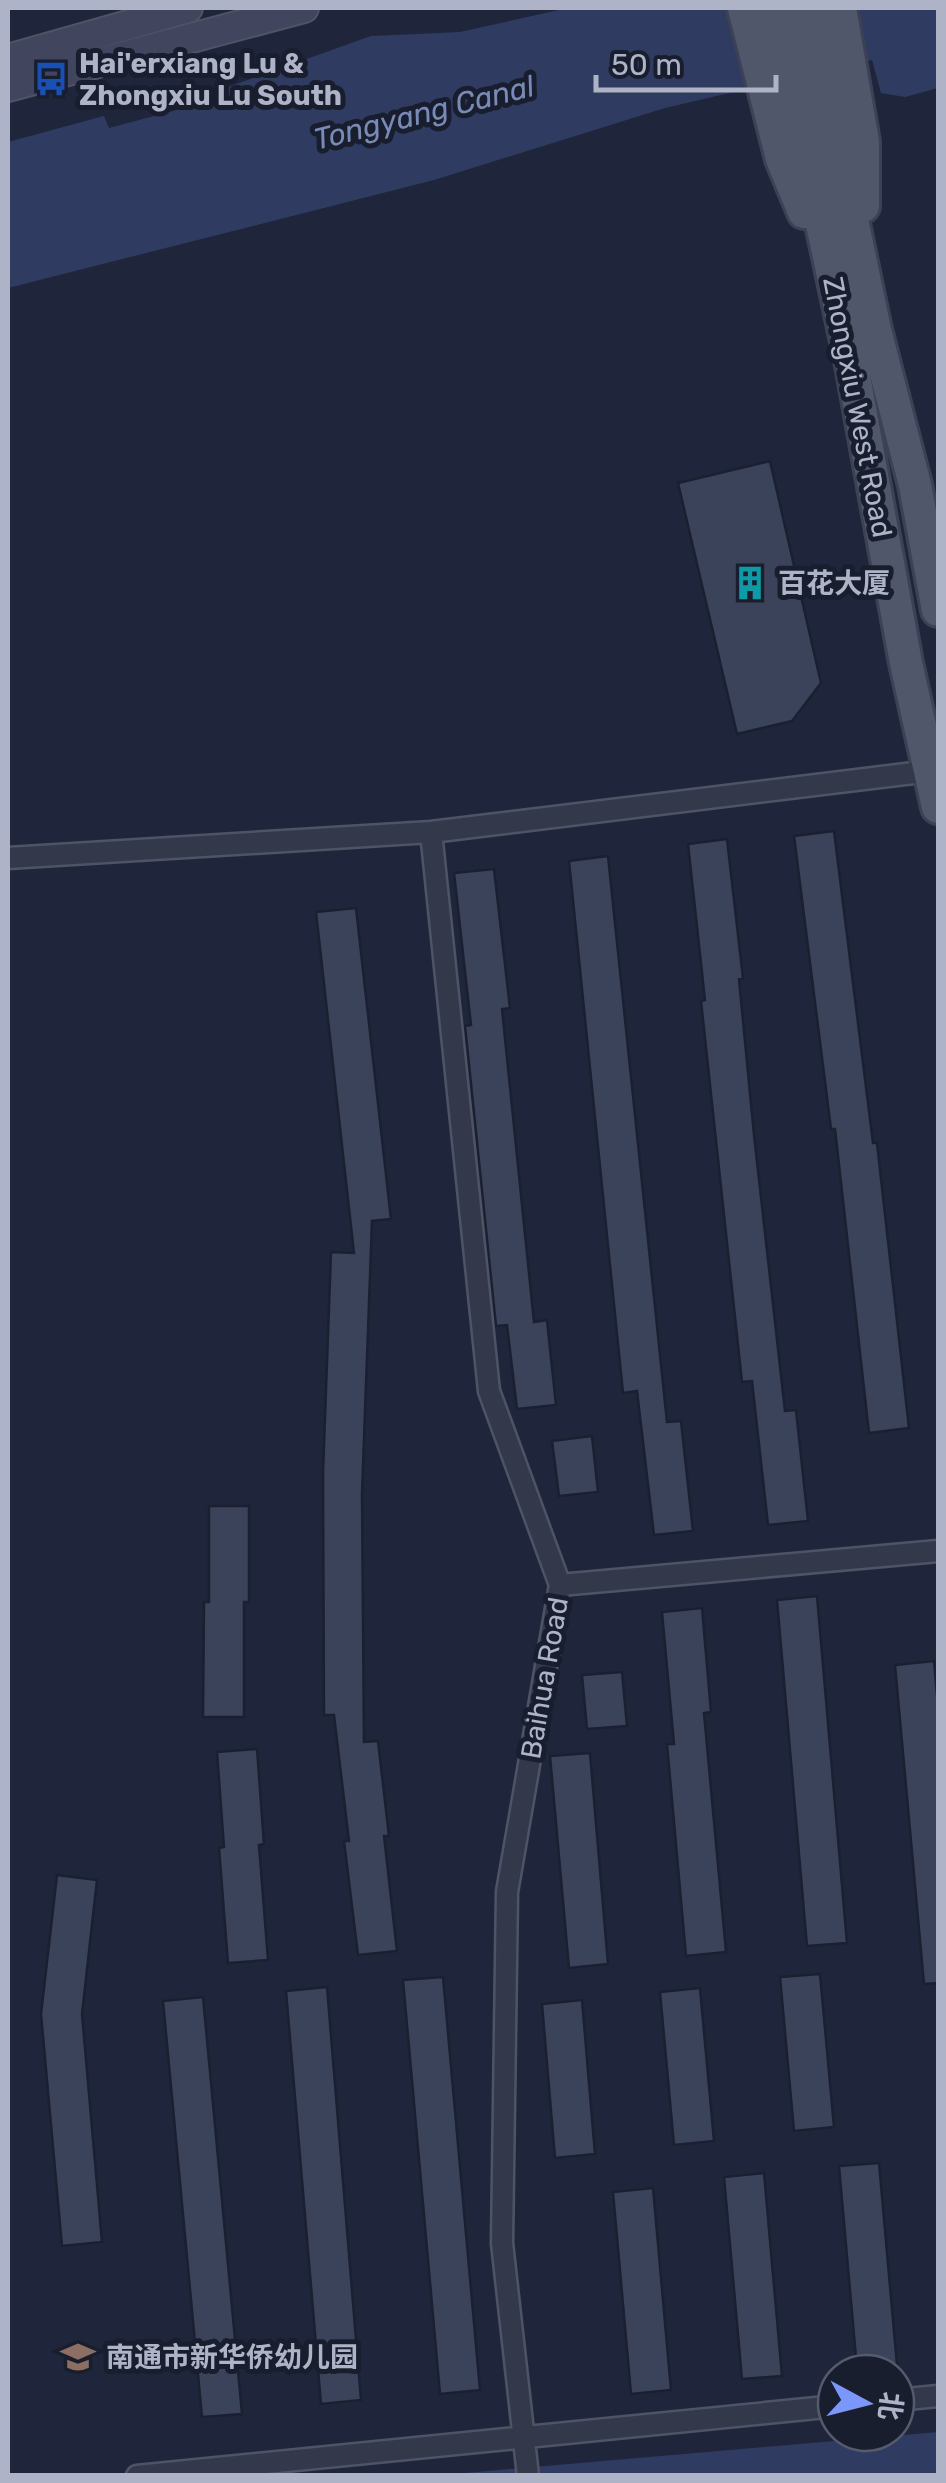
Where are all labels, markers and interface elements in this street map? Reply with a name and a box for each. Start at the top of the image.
scale bar [596,30,776,92]
place label: Hai'erxiang Lu & Zhongxiu Lu South [79,47,342,112]
text: 50 m [611,47,682,83]
bus stop icon: Hai'erxiang Lu & Zhongxiu Lu South [32,60,70,98]
water label: Tongyang Canal [310,68,539,158]
street label: Zhongxiu West Road [816,274,899,540]
building icon: 百花大厦 [731,564,769,602]
place label: 百花大厦 [778,567,890,600]
street label: Baihua Road [514,1595,575,1761]
school or university icon: 南通市新华侨幼儿园 [59,2338,97,2376]
place label: 南通市新华侨幼儿园 [106,2341,358,2374]
north arrow [816,2353,916,2453]
text: 北 [872,2390,908,2422]

